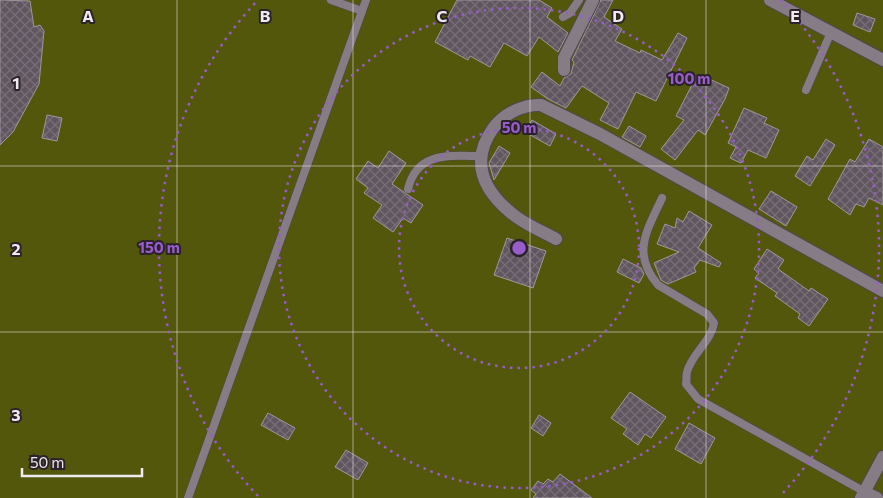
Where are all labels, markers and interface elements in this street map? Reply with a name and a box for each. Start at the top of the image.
text: A [82,6,94,25]
text: B [260,6,271,25]
text: C [437,6,448,25]
text: D [612,6,624,25]
text: E [790,6,800,25]
text: 100 m [668,69,710,87]
text: 1 [12,73,20,92]
text: 50 m [502,118,536,136]
text: 150 m [138,238,180,256]
text: 2 [11,239,21,258]
centre of rings [510,239,528,257]
text: 3 [11,405,21,424]
scale bar [22,446,142,478]
text: 50 m [30,453,64,471]

